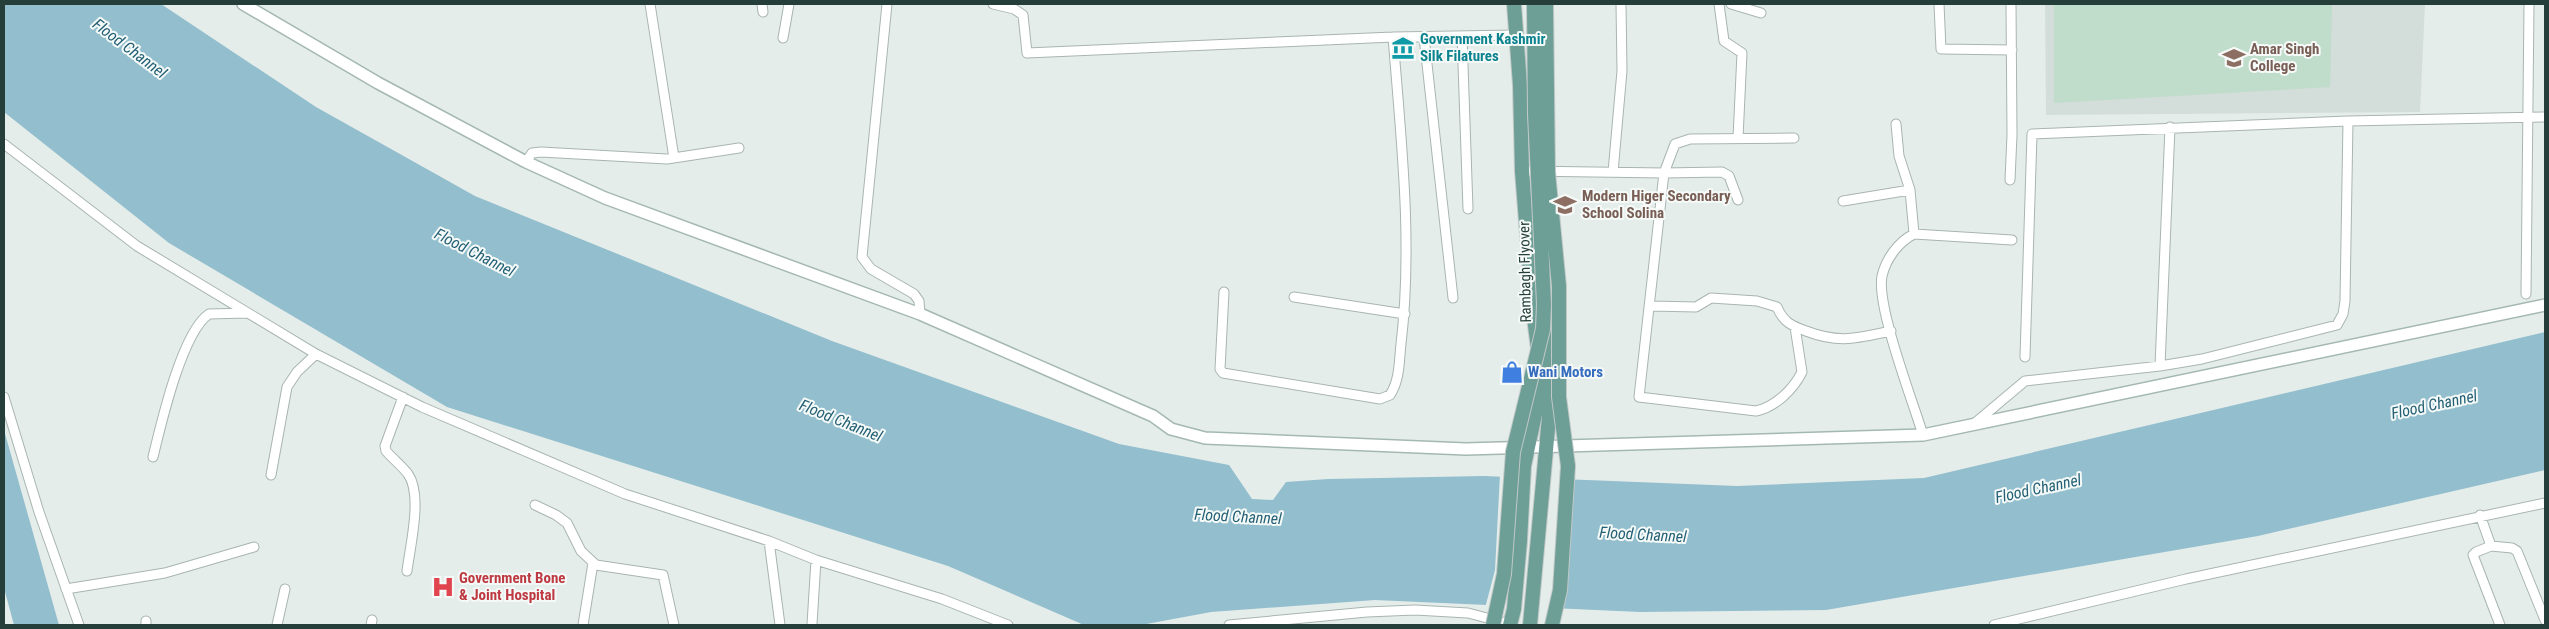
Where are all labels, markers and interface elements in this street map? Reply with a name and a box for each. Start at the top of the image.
water label: Flood Channel [89,14,171,83]
place label: Government Kashmir Silk Filatures [1420,30,1546,65]
museum icon: Government Kashmir Silk Filatures [1390,35,1416,61]
place label: Amar Singh College [2250,40,2319,75]
school or university icon: Amar Singh College [2221,45,2247,71]
place label: Modern Higer Secondary School Solina [1582,187,1731,222]
school or university icon: Modern Higer Secondary School Solina [1552,192,1578,218]
street label: Rambagh Flyover [1515,221,1535,323]
water label: Flood Channel [431,224,518,281]
shop icon: Wani Motors [1499,359,1525,385]
place label: Wani Motors [1528,363,1603,381]
water label: Flood Channel [2389,386,2479,423]
water label: Flood Channel [797,395,885,446]
water label: Flood Channel [1993,470,2083,507]
water label: Flood Channel [1194,505,1283,528]
water label: Flood Channel [1599,523,1688,546]
place label: Government Bone & Joint Hospital [459,569,565,604]
hospital icon: Government Bone & Joint Hospital [430,574,456,600]

